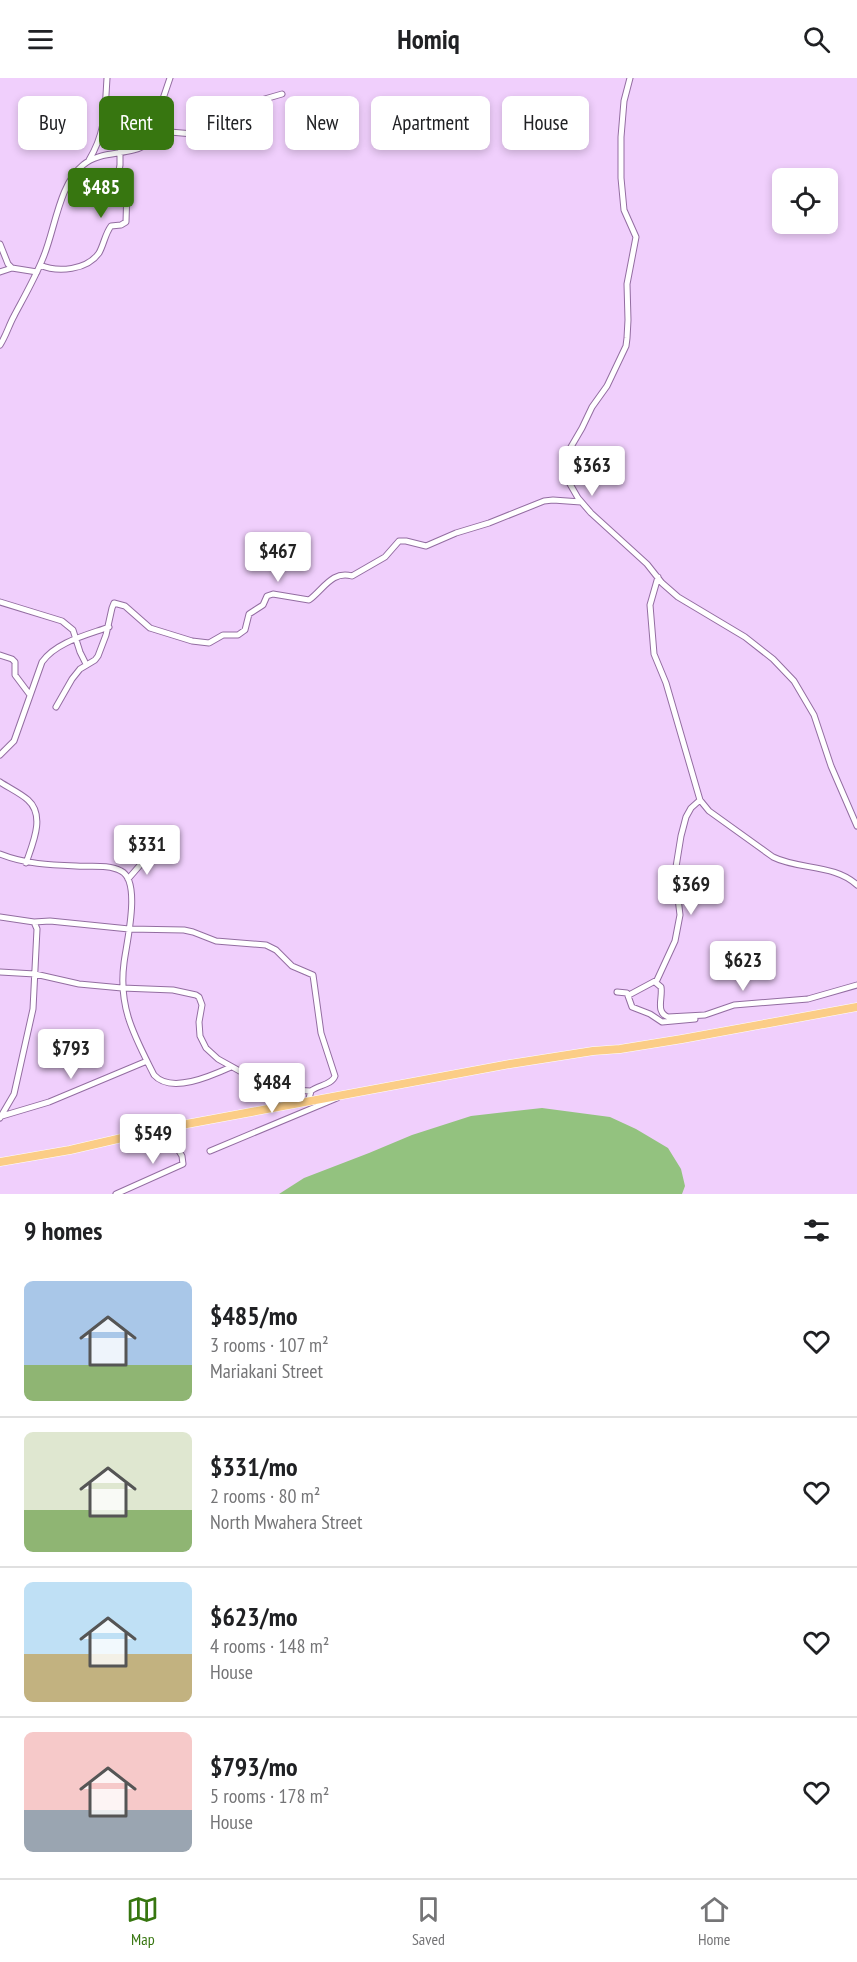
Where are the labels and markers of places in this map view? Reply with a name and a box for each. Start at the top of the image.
pin: $485 [65,168,137,219]
pin: $363 [556,446,628,497]
pin: $467 [242,532,314,583]
pin: $331 [111,825,183,876]
pin: $369 [655,865,727,916]
pin: $623 [707,941,779,992]
pin: $793 [35,1029,107,1080]
pin: $484 [236,1063,308,1114]
pin: $549 [117,1114,189,1165]

